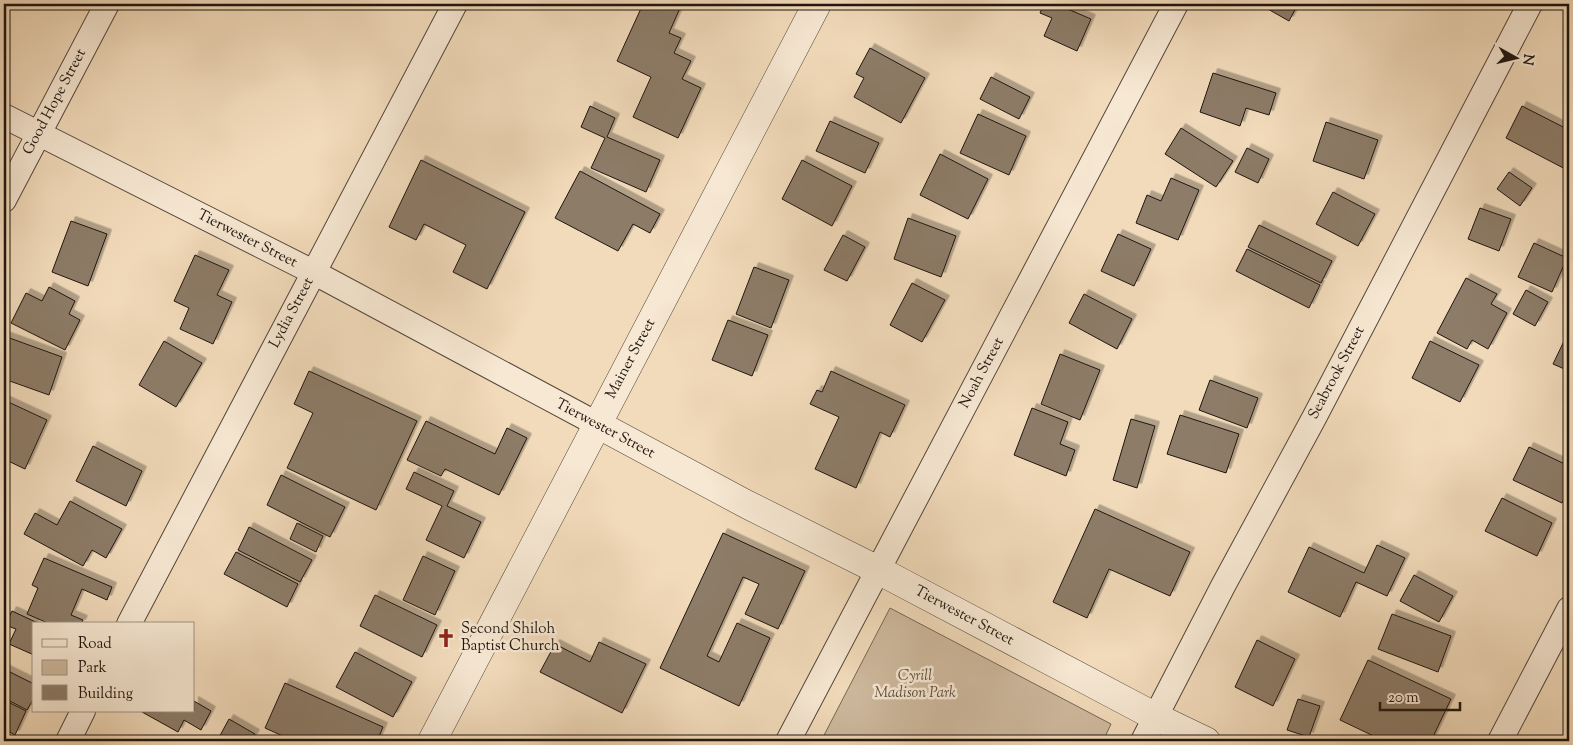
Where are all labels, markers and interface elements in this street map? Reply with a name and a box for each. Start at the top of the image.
north arrow [1490,32,1540,82]
street label: Good Hope Street [18,45,92,159]
text: N [1516,53,1538,66]
street label: Tierwester Street [193,205,301,273]
street label: Lydia Street [265,274,319,352]
street label: Mainer Street [601,315,661,403]
street label: Seabrook Street [1304,323,1370,423]
street label: Noah Street [955,334,1009,412]
street label: Tierwester Street [552,394,658,464]
street label: Tierwester Street [911,581,1017,651]
place label: Second Shiloh Baptist Church [461,619,560,657]
legend [32,622,195,712]
church icon: Second Shiloh Baptist Church [435,627,457,649]
text: Road [78,634,112,655]
text: Park [78,658,107,679]
park label: Cyrill Madison Park [874,666,956,704]
scale bar [1380,680,1460,712]
text: Building [78,684,133,705]
text: 20 m [1388,688,1419,709]

